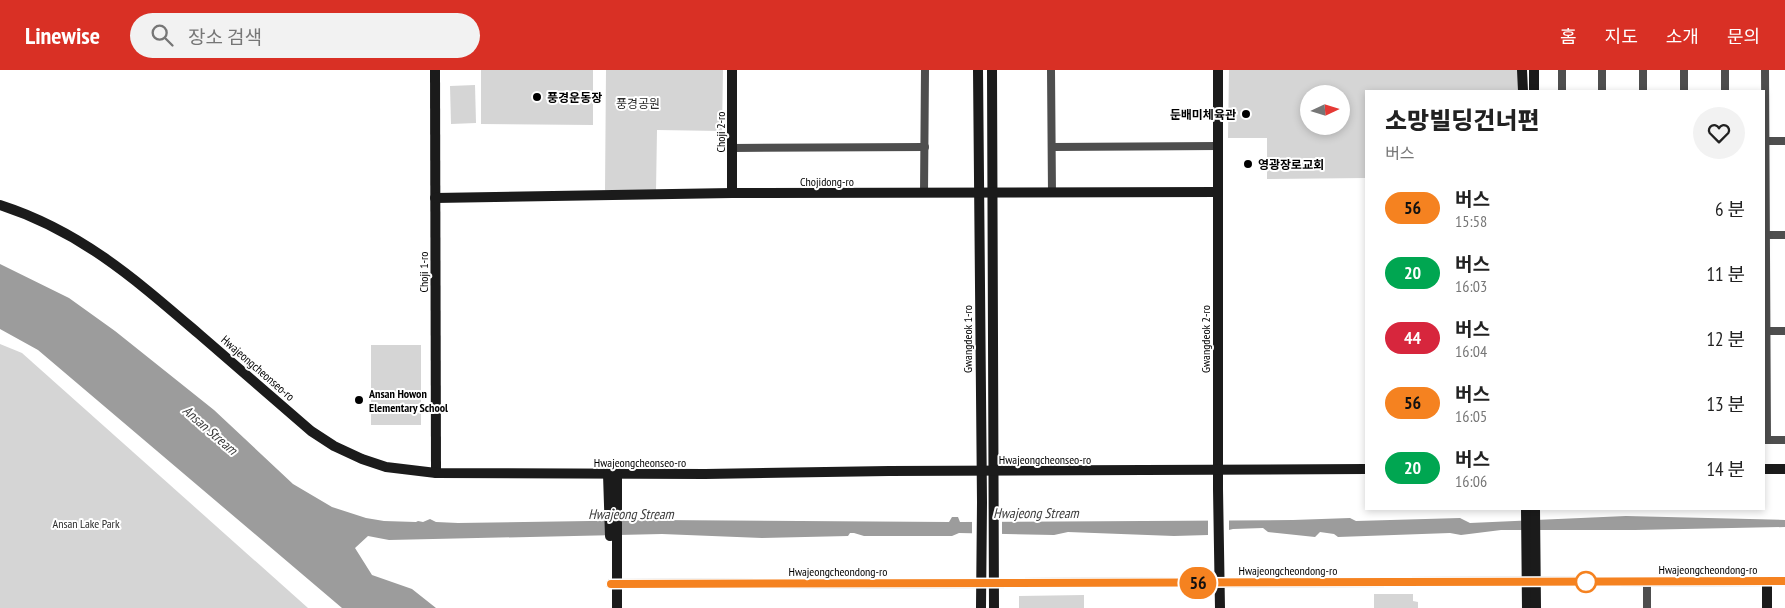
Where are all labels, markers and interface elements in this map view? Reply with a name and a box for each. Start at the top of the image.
search box [130,13,480,58]
text: Linewise [25,20,100,51]
icon: search [148,21,176,49]
text: 장소 검색 [188,25,262,49]
text: 홈 [1560,25,1577,48]
text: 지도 [1605,25,1638,48]
text: 소개 [1666,25,1699,48]
text: 문의 [1727,25,1760,48]
north arrow [1300,85,1350,135]
map controls [1300,85,1350,135]
place label: 풍경운동장 [547,90,602,105]
marker: 풍경운동장 [531,91,543,103]
park label: 풍경공원 [616,96,660,111]
text: 소망빌딩건너편 [1385,105,1540,136]
place label: 둔배미체육관 [1170,107,1236,122]
button: heart [1693,107,1745,159]
marker: 둔배미체육관 [1240,108,1252,120]
street label: Choji 2-ro [713,111,728,153]
text: 버스 [1385,143,1414,163]
place label: 영광장로교회 [1258,157,1324,172]
marker: 영광장로교회 [1242,158,1254,170]
street label: Chojidong-ro [800,174,854,189]
text: 버스 [1455,187,1490,211]
text: 56 [1404,196,1421,219]
text: 6 분 [1715,197,1745,221]
text: 15:58 [1455,211,1487,231]
street label: Choji 1-ro [416,251,431,293]
text: 버스 [1455,252,1490,276]
text: 20 [1404,261,1421,284]
text: 11 분 [1706,262,1745,286]
text: 16:03 [1455,276,1487,296]
street label: Gwangdeok 1-ro [960,305,975,373]
street label: Gwangdeok 2-ro [1198,305,1213,373]
text: 버스 [1455,317,1490,341]
text: 44 [1404,326,1421,349]
text: 12 분 [1706,327,1745,351]
street label: Hwajeongcheonseo-ro [218,332,298,404]
text: 16:04 [1455,341,1487,361]
text: 버스 [1455,382,1490,406]
place label: Ansan Howon Elementary School [368,386,448,415]
text: 56 [1404,391,1421,414]
text: 13 분 [1706,392,1745,416]
marker: Ansan Howon Elementary School [353,394,365,406]
water label: Ansan Stream [179,401,242,459]
text: 16:05 [1455,406,1487,426]
text: 버스 [1455,447,1490,471]
street label: Hwajeongcheonseo-ro [999,452,1091,467]
street label: Hwajeongcheonseo-ro [594,455,686,470]
text: 20 [1404,456,1421,479]
text: 14 분 [1706,457,1745,481]
text: 16:06 [1455,471,1487,491]
water label: Hwajeong Stream [993,504,1080,522]
water label: Hwajeong Stream [588,505,675,523]
park label: Ansan Lake Park [52,516,120,531]
street label: Hwajeongcheondong-ro [1658,562,1758,577]
street label: Hwajeongcheondong-ro [1238,563,1338,578]
street label: Hwajeongcheondong-ro [788,564,888,579]
line badge: 56 [1176,567,1220,599]
text: 56 [1189,571,1207,594]
unlabelled marker [1575,571,1597,593]

